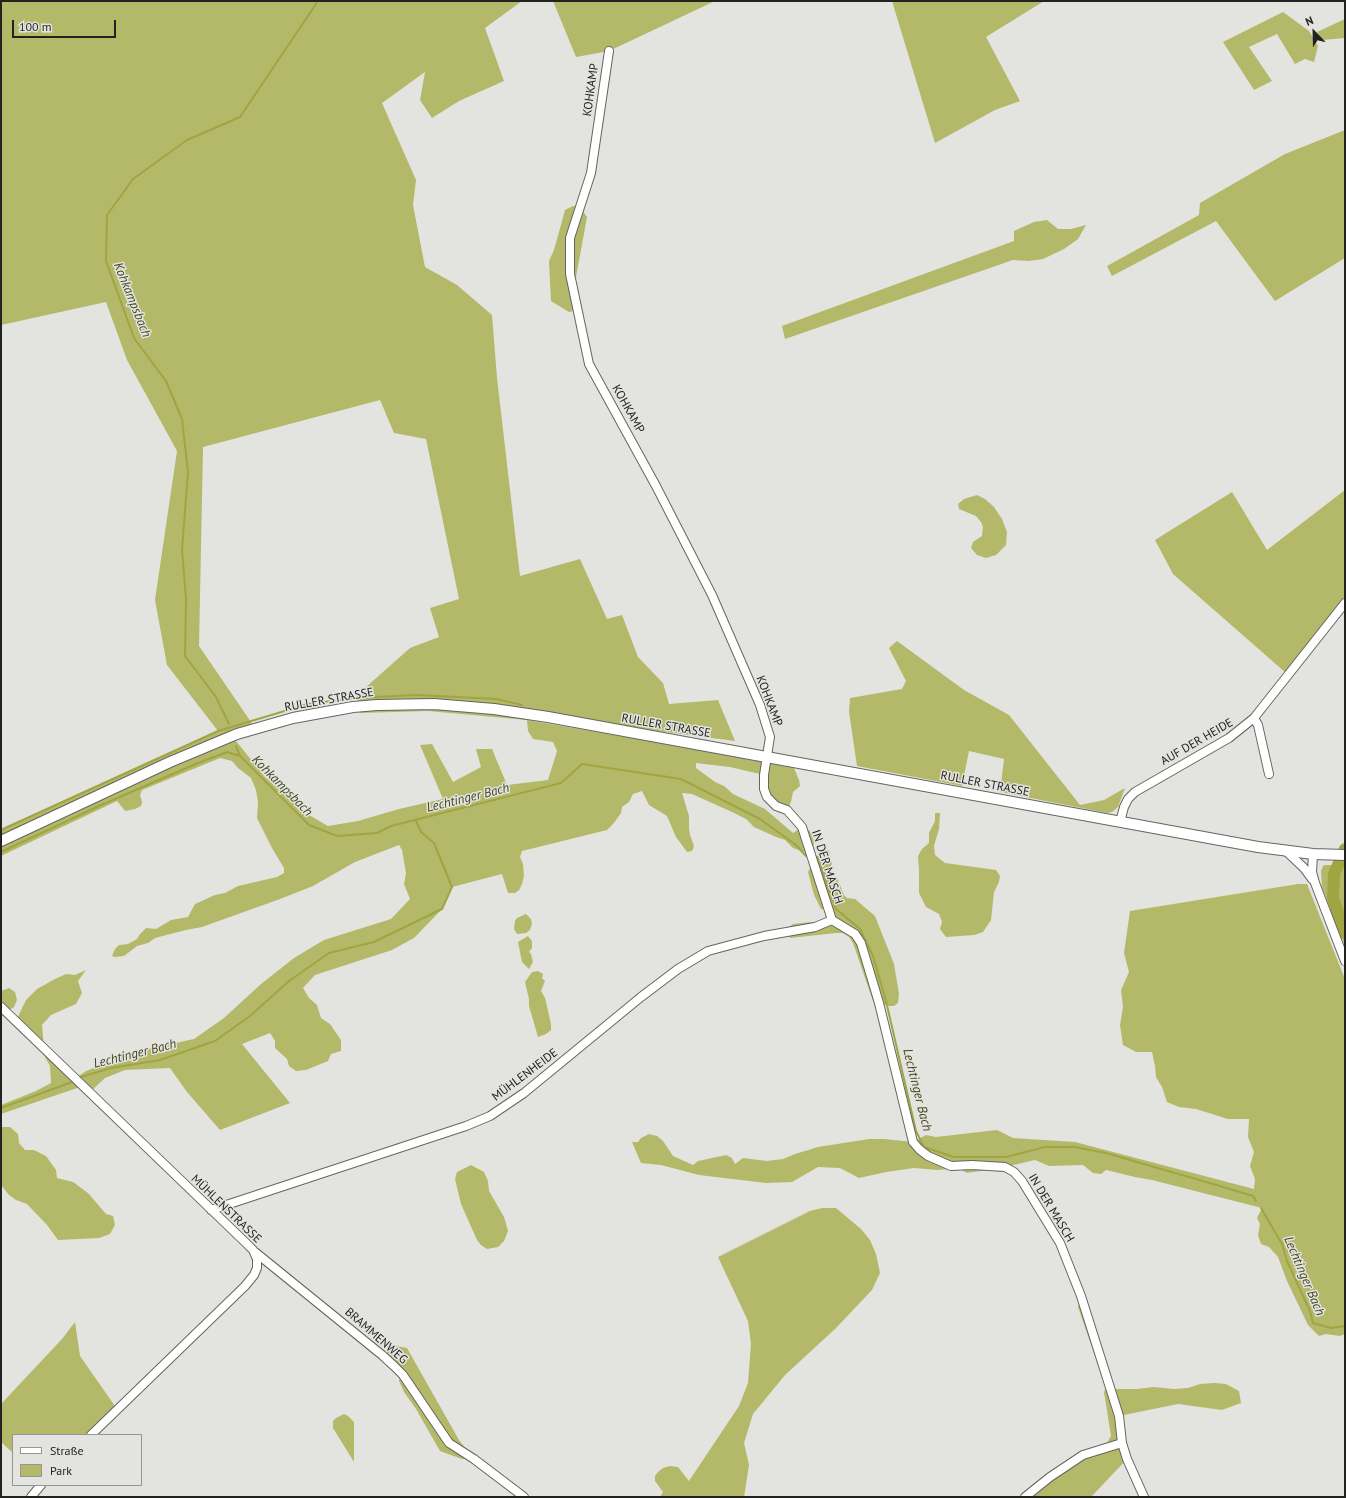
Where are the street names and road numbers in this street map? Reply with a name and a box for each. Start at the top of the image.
street label: KOHKAMP [580,63,602,117]
street label: KOHKAMP [609,382,647,436]
street label: KOHKAMP [753,674,785,728]
street label: RULLER STRASSE [283,685,375,715]
street label: RULLER STRASSE [620,711,712,741]
street label: AUF DER HEIDE [1158,715,1236,769]
street label: RULLER STRASSE [939,768,1031,800]
street label: IN DER MASCH [808,828,846,906]
street label: MÜHLENHEIDE [489,1046,561,1104]
street label: IN DER MASCH [1025,1171,1077,1245]
street label: MÜHLENSTRASSE [188,1172,264,1246]
street label: BRAMMENWEG [342,1305,410,1367]

